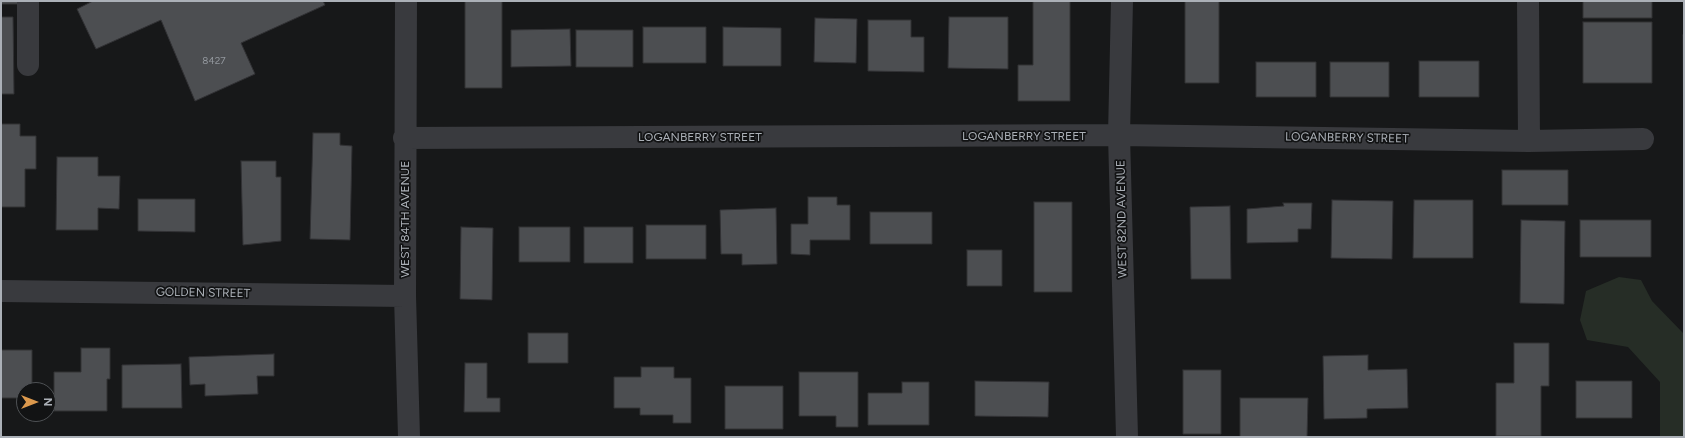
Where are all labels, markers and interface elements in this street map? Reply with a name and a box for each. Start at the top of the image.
house number: 8427 [202,55,226,67]
street label: LOGANBERRY STREET [962,129,1086,143]
street label: LOGANBERRY STREET [638,130,762,144]
street label: LOGANBERRY STREET [1285,130,1409,146]
street label: WEST 82ND AVENUE [1114,160,1130,278]
street label: WEST 84TH AVENUE [398,161,412,277]
street label: GOLDEN STREET [156,285,250,301]
north arrow [16,382,56,422]
text: N [41,398,54,406]

